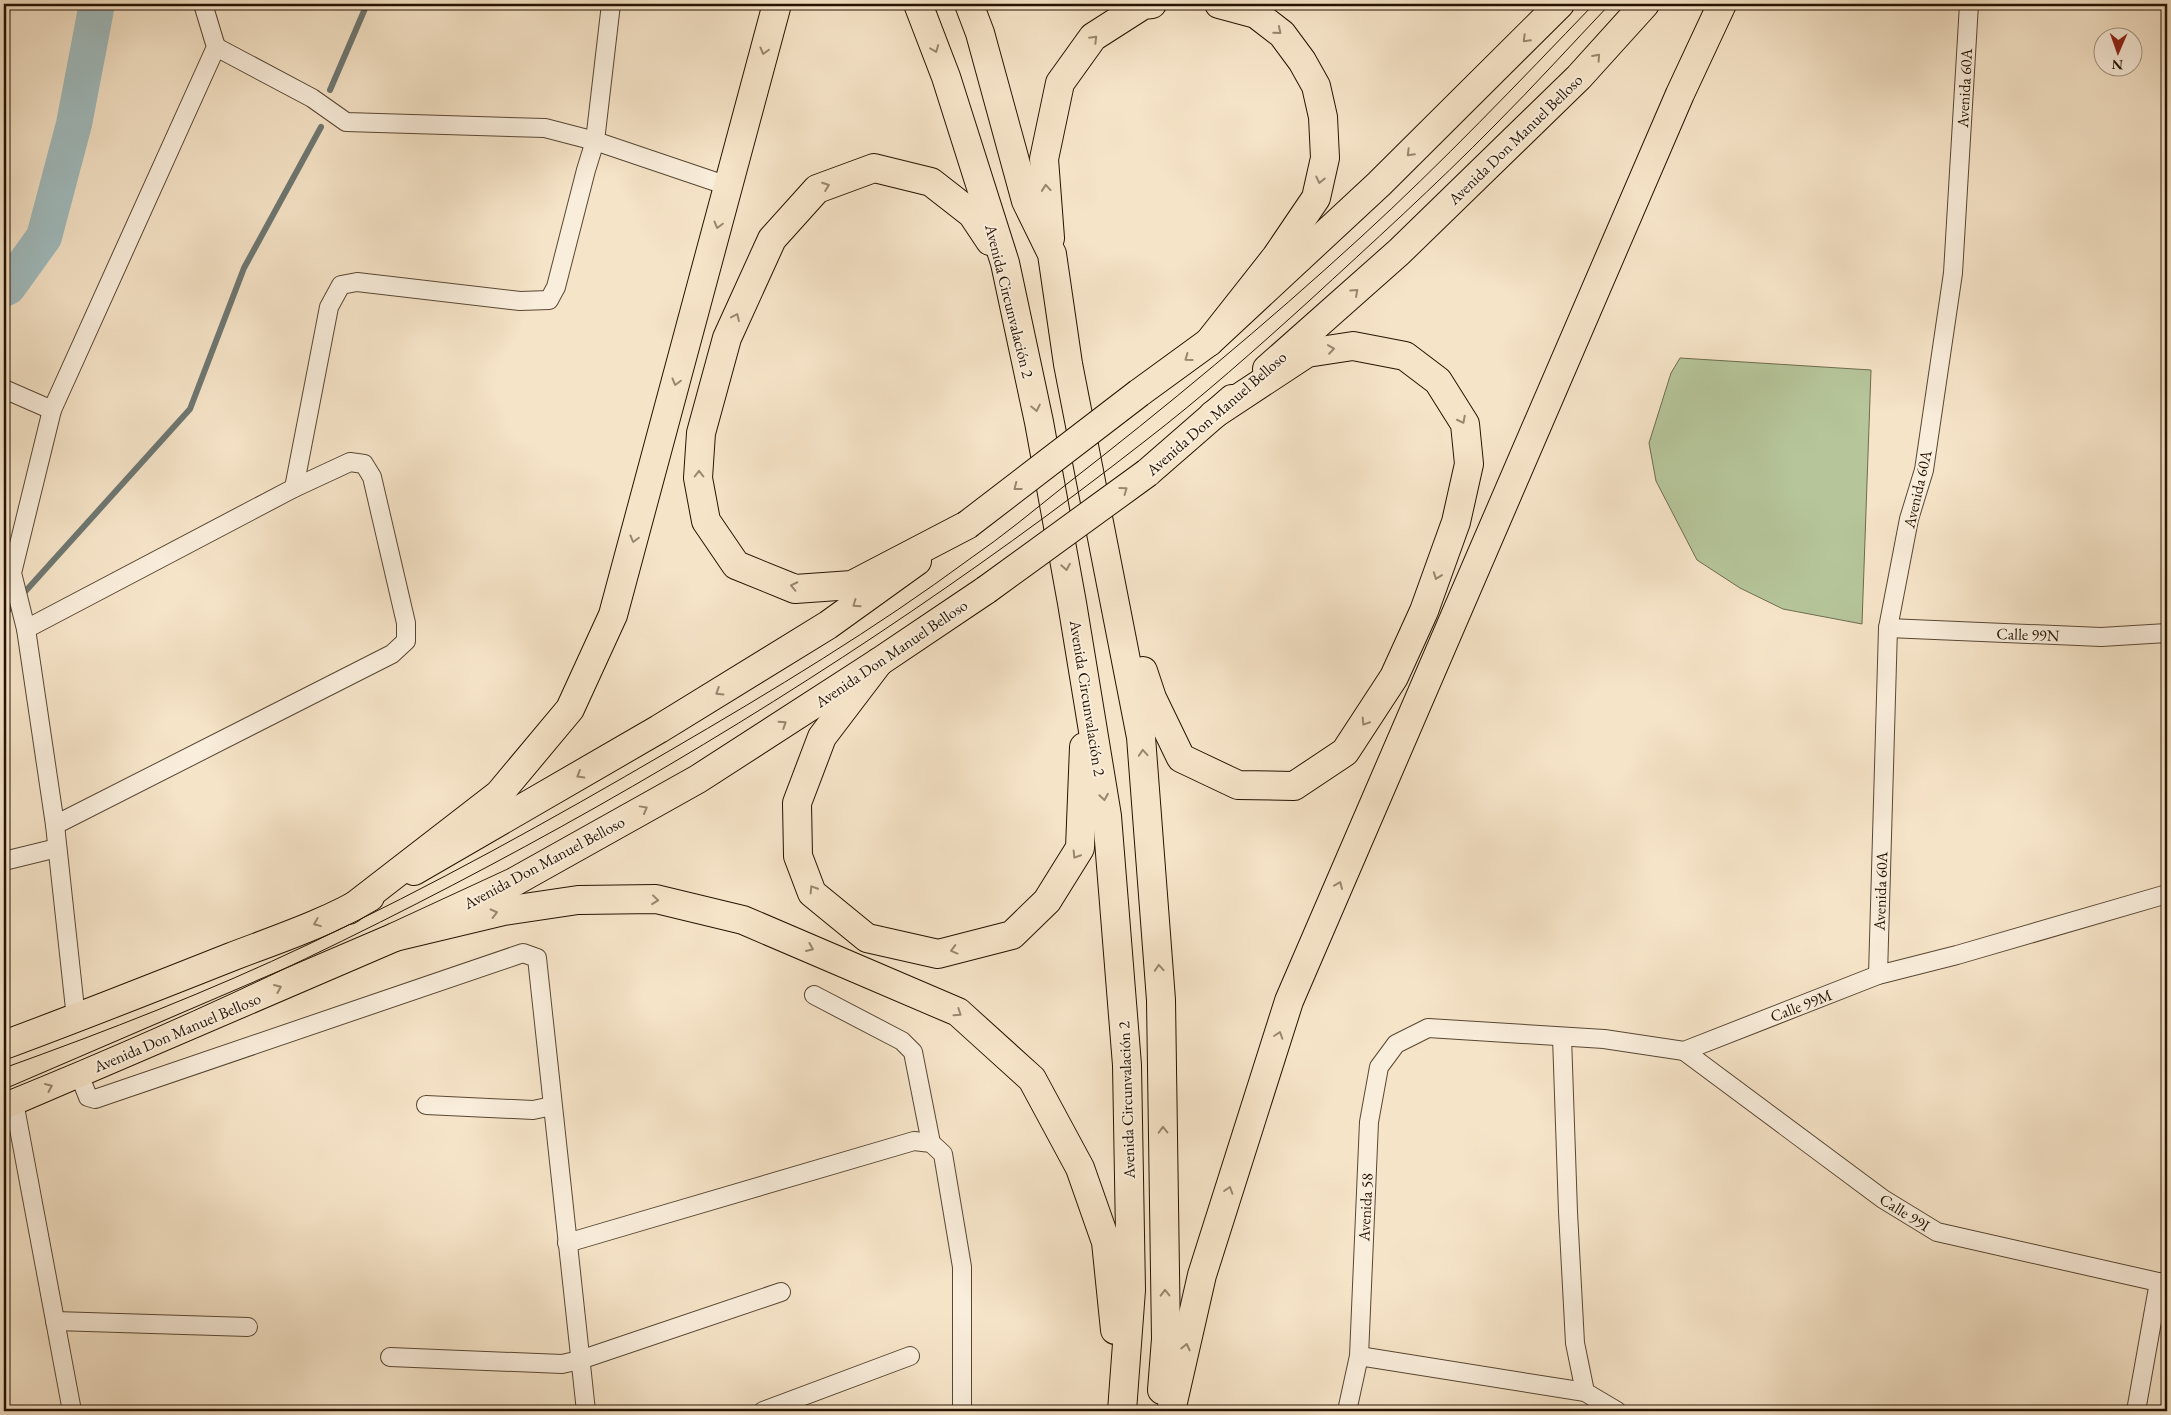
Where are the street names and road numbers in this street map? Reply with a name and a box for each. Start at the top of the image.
street label: Avenida 60A [1952,47,1977,129]
street label: Avenida Don Manuel Belloso [1443,69,1587,210]
street label: Avenida Circunvalación 2 [980,221,1039,380]
street label: Avenida Don Manuel Belloso [1141,347,1291,481]
street label: Avenida 60A [1898,447,1937,531]
street label: Avenida Don Manuel Belloso [810,594,972,713]
street label: Avenida Circunvalación 2 [1065,618,1110,778]
street label: Calle 99N [1996,623,2060,646]
street label: Avenida Don Manuel Belloso [459,811,628,914]
street label: Avenida 60A [1869,850,1892,932]
street label: Calle 99M [1767,984,1835,1027]
street label: Avenida Don Manuel Belloso [90,988,264,1078]
street label: Avenida Circunvalación 2 [1113,1021,1140,1180]
street label: Avenida 58 [1353,1172,1378,1243]
street label: Calle 99I [1876,1189,1934,1236]

